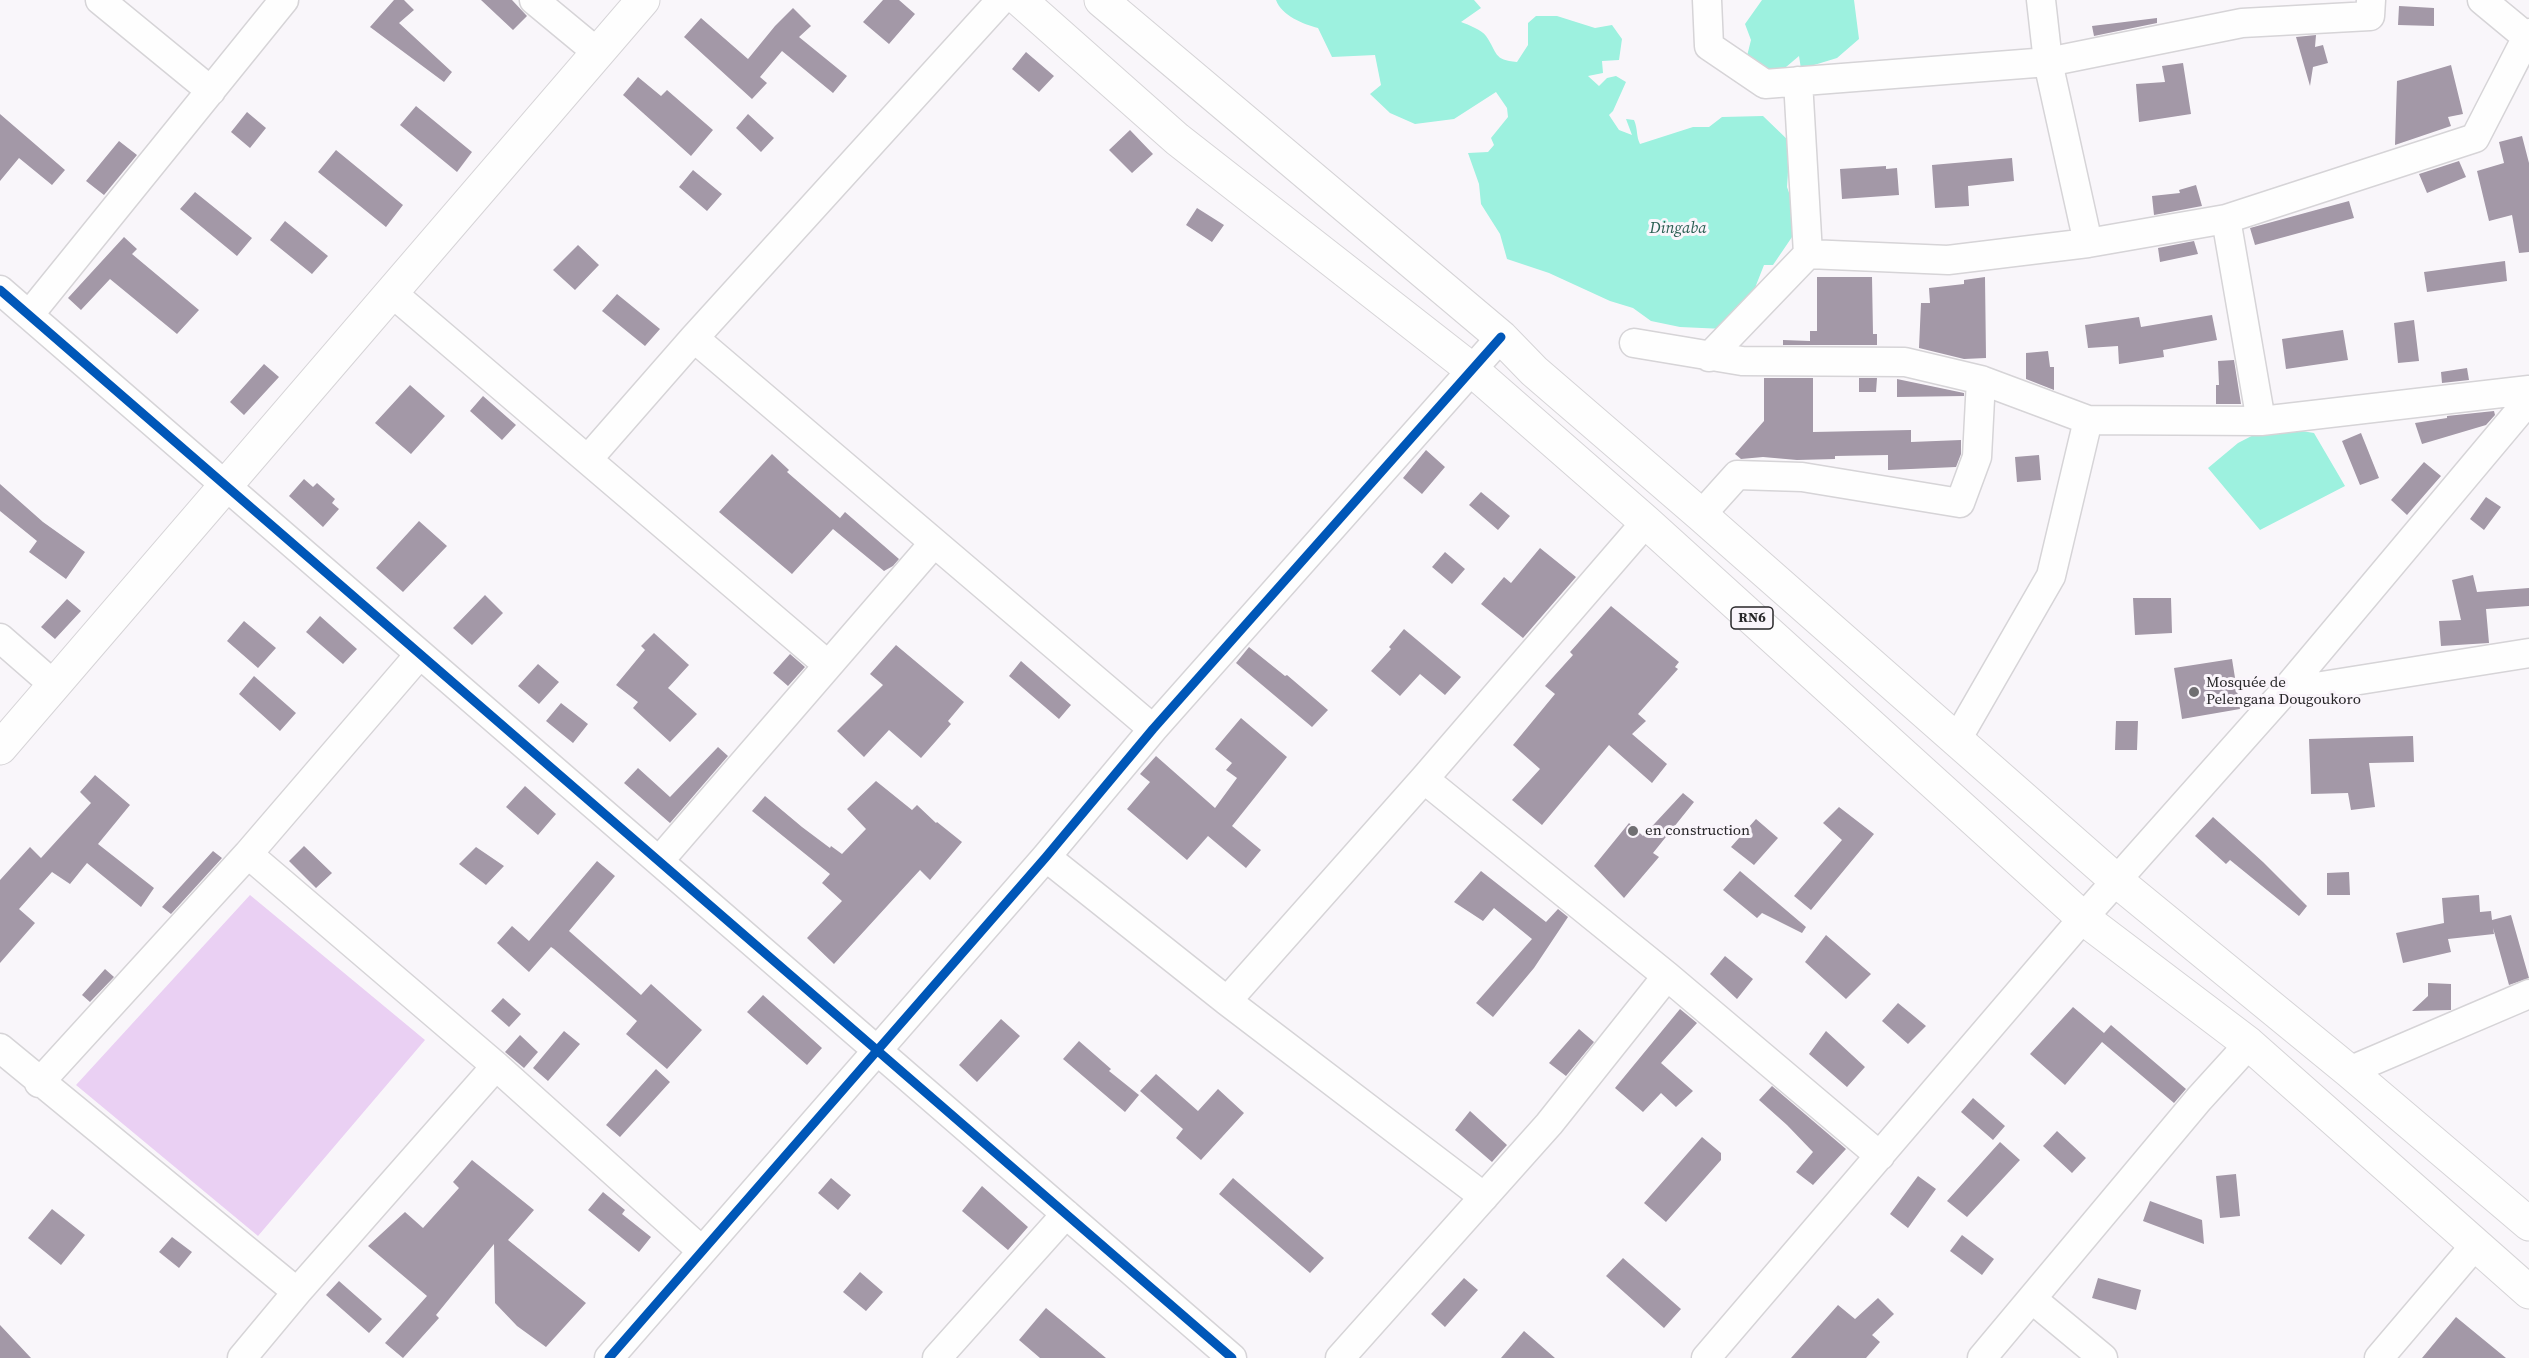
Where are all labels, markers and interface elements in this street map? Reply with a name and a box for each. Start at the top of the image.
water label: Dingaba [1649,219,1707,239]
road number: RN6 [1731,607,1773,629]
place label: Mosquée de Pelengana Dougoukoro [2206,674,2361,709]
marker: Mosquée de Pelengana Dougoukoro [2187,685,2201,699]
place label: en construction [1645,822,1750,840]
marker: en construction [1626,824,1640,838]

